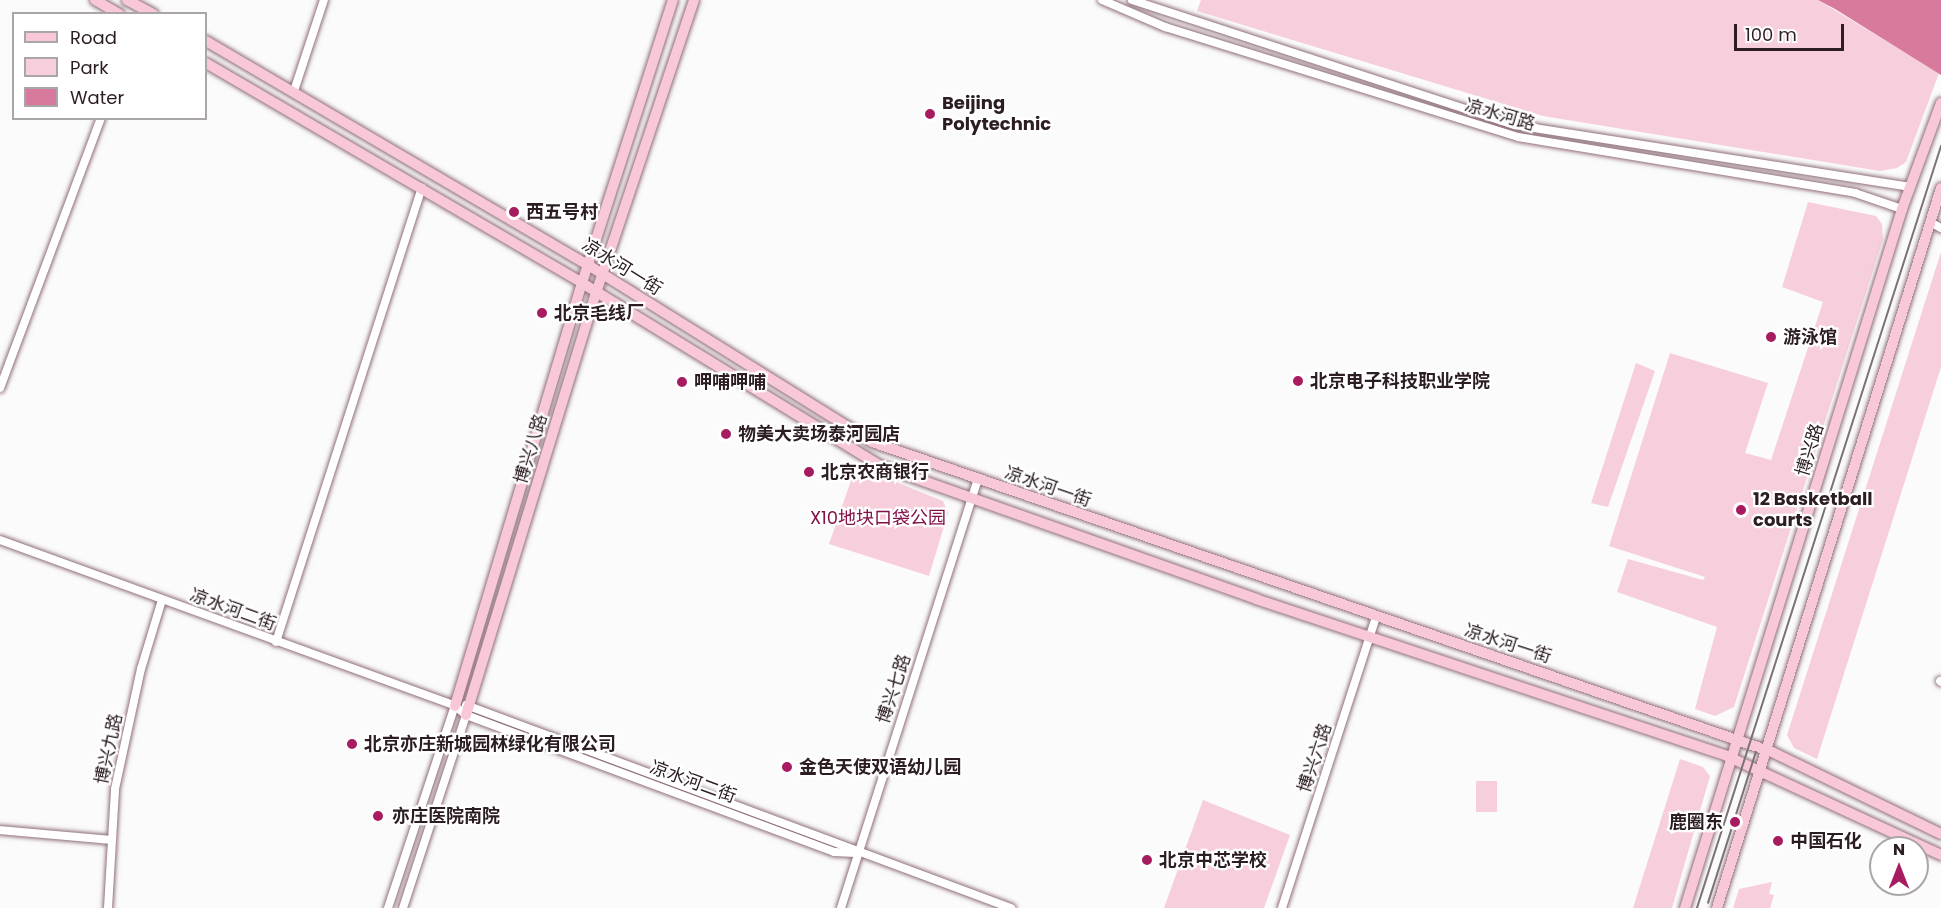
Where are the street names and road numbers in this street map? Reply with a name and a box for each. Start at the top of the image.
street label: 凉水河路 [1462,95,1538,135]
street label: 凉水河一街 [578,234,666,300]
street label: 博兴八路 [510,411,552,487]
street label: 博兴路 [1792,421,1828,479]
street label: 凉水河一街 [1002,462,1094,512]
street label: 凉水河二街 [187,584,279,636]
street label: 凉水河一街 [1462,620,1554,668]
street label: 博兴七路 [873,651,915,727]
street label: 博兴九路 [91,712,127,786]
street label: 博兴六路 [1294,720,1336,796]
street label: 凉水河二街 [647,756,739,808]

